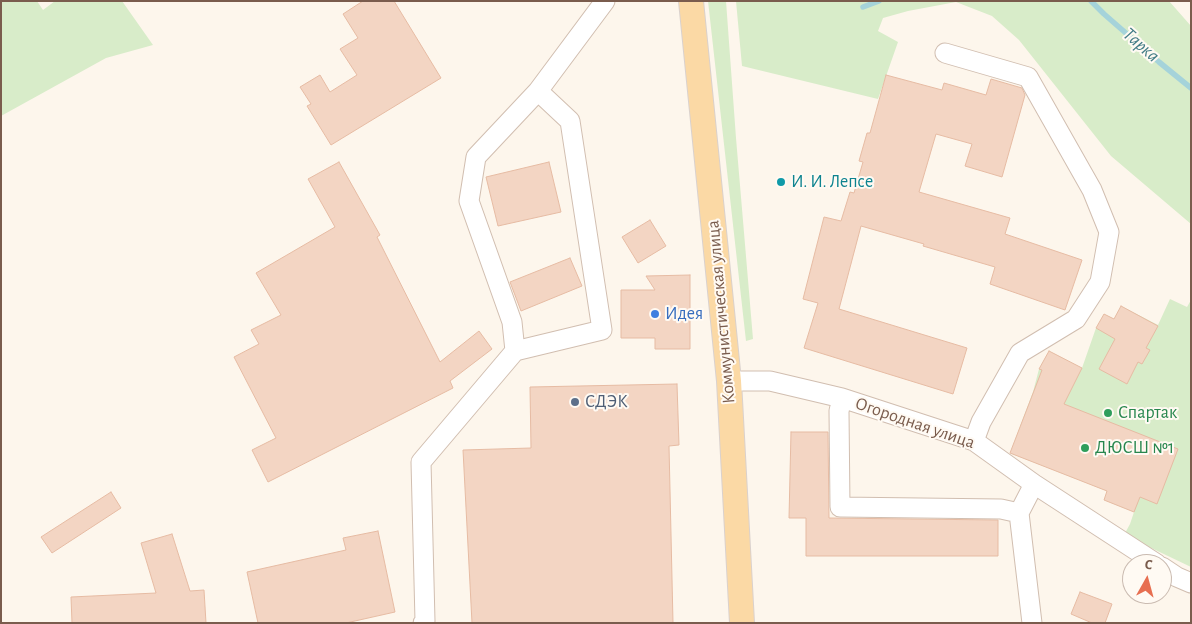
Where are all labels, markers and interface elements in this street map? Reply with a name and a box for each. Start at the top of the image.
water label: Тарка [1118,23,1164,67]
place label: И. И. Лепсе [791,171,873,193]
marker: И. И. Лепсе [775,176,787,188]
street label: Коммунистическая улица [702,219,740,405]
place label: Идея [665,303,703,325]
marker: Идея [649,308,661,320]
place label: СДЭК [585,391,628,413]
street label: Огородная улица [852,392,978,454]
marker: СДЭК [569,396,581,408]
place label: Спартак [1118,402,1177,424]
marker: Спартак [1102,407,1114,419]
place label: ДЮСШ №1 [1095,437,1174,459]
marker: ДЮСШ №1 [1079,442,1091,454]
north arrow [1122,554,1172,604]
text: С [1144,558,1153,573]

